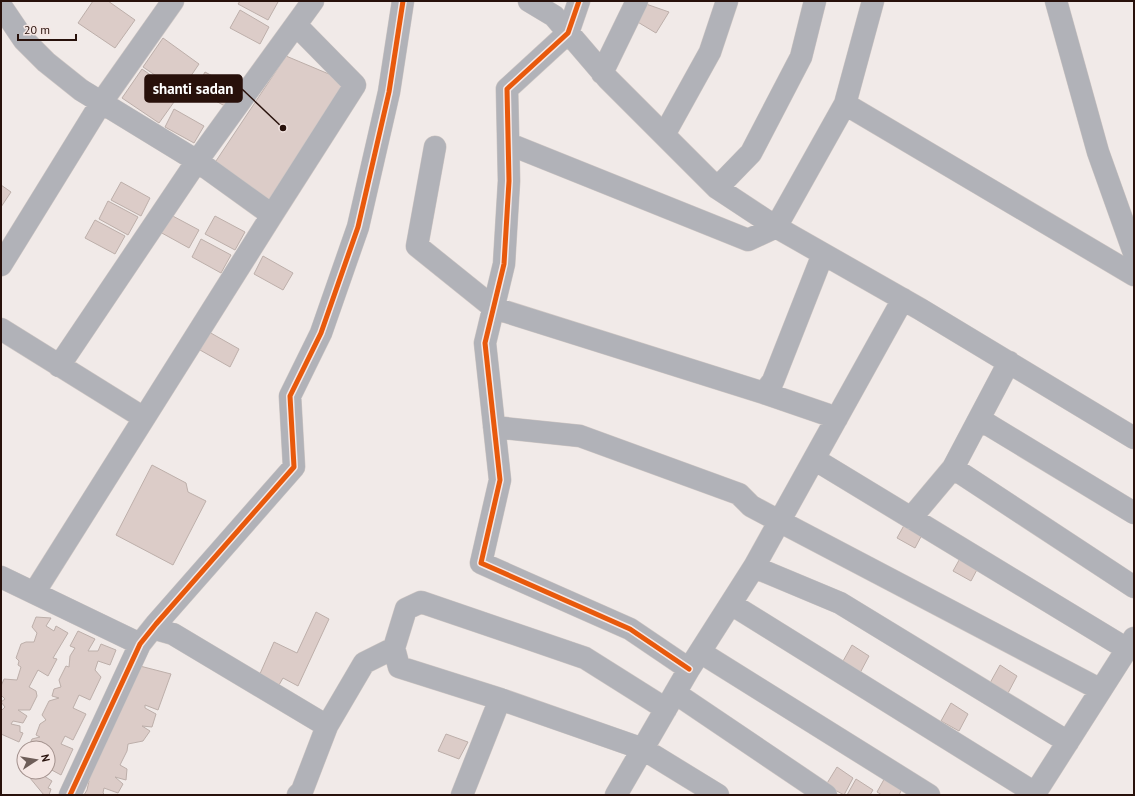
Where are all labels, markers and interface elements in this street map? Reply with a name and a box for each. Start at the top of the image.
scale bar [18,16,76,42]
text: 20 m [24,22,50,37]
callout: shanti sadan [145,75,242,102]
text: shanti sadan [153,79,233,98]
north arrow [16,740,56,780]
text: N [38,753,53,763]

